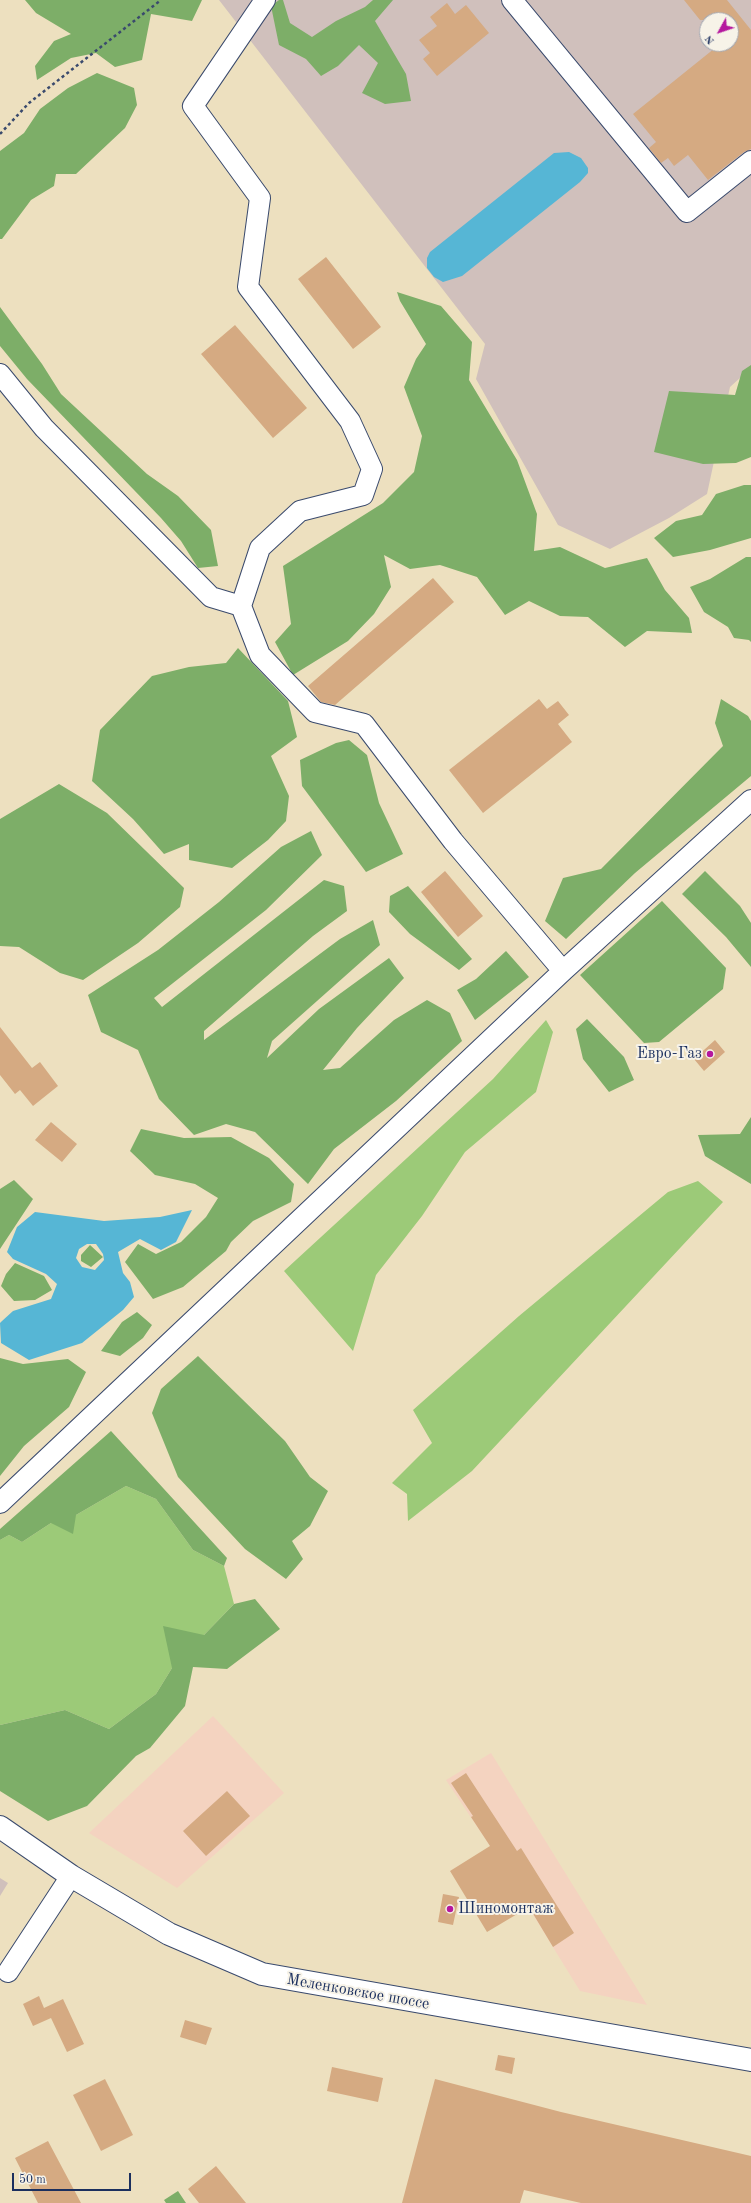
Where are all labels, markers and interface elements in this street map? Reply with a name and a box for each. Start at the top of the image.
north arrow [699,12,739,52]
text: N [703,33,717,46]
place label: Евро-Газ [637,1044,702,1064]
marker: Евро-Газ [705,1049,715,1059]
place label: Шиномонтаж [458,1899,554,1919]
marker: Шиномонтаж [445,1904,455,1914]
street label: Меленковское шоссе [285,1970,431,2014]
scale bar [14,2165,133,2191]
text: 50 m [19,2174,46,2186]

